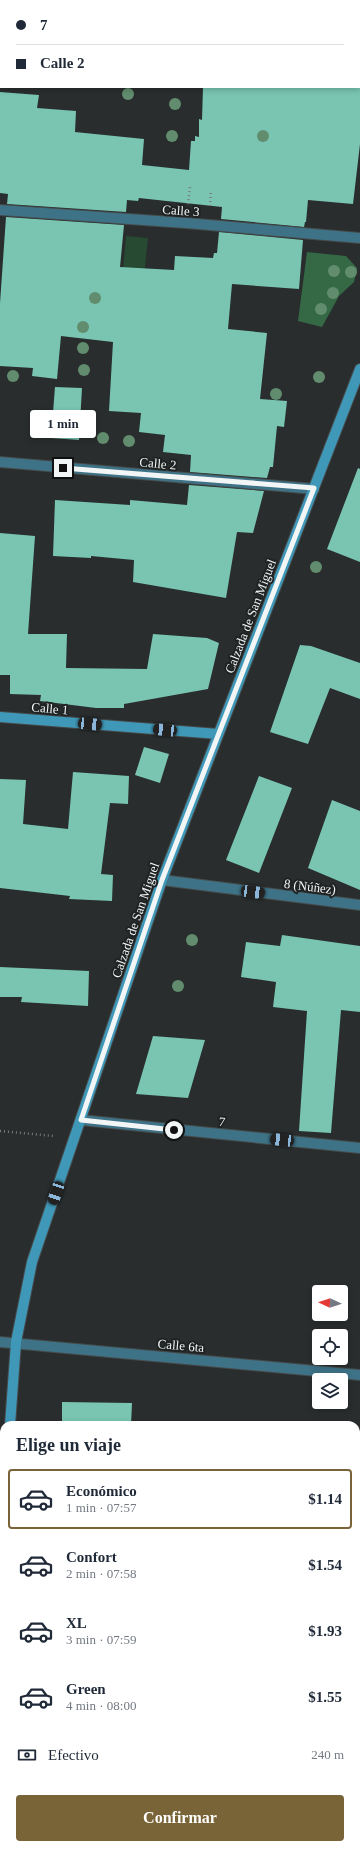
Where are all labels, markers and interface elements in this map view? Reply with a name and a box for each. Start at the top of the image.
text: 7 [40,17,48,33]
text: Calle 2 [40,55,85,71]
street label: Calle 3 [162,202,200,219]
callout: 1 min [30,410,96,438]
text: 1 min [47,416,79,431]
street label: Calle 2 [139,454,177,473]
route end [54,459,72,477]
street label: Calzada de San Miguel [222,557,279,675]
street label: Calle 1 [31,699,69,718]
car [78,717,102,731]
car [153,723,177,737]
street label: Calzada de San Miguel [109,860,162,980]
street label: 8 (Núñez) [283,876,337,897]
car [240,885,266,899]
street label: 7 [218,1114,226,1129]
route start [165,1121,183,1139]
car [269,1133,295,1147]
car [46,1180,66,1206]
north arrow [312,1285,348,1321]
map controls [312,1285,348,1409]
button: locate [312,1329,348,1365]
street label: Calle 6ta [157,1336,205,1355]
button: layers [312,1373,348,1409]
text: Elige un viaje [16,1435,121,1455]
icon: car [18,1481,54,1517]
text: Económico [66,1483,137,1499]
text: $1.14 [308,1491,342,1507]
text: 1 min · 07:57 [66,1500,136,1515]
icon: car [18,1547,54,1583]
text: Confort [66,1549,117,1565]
text: $1.54 [308,1557,342,1573]
text: 2 min · 07:58 [66,1566,136,1581]
icon: car [18,1613,54,1649]
text: XL [66,1615,87,1631]
text: $1.93 [308,1623,342,1639]
text: 3 min · 07:59 [66,1632,136,1647]
icon: car [18,1679,54,1715]
text: Green [66,1681,106,1697]
text: $1.55 [308,1689,342,1705]
text: 4 min · 08:00 [66,1698,136,1713]
icon: cash [16,1744,38,1766]
text: Efectivo [48,1747,99,1763]
text: 240 m [311,1747,344,1762]
button: Confirmar [16,1795,344,1841]

